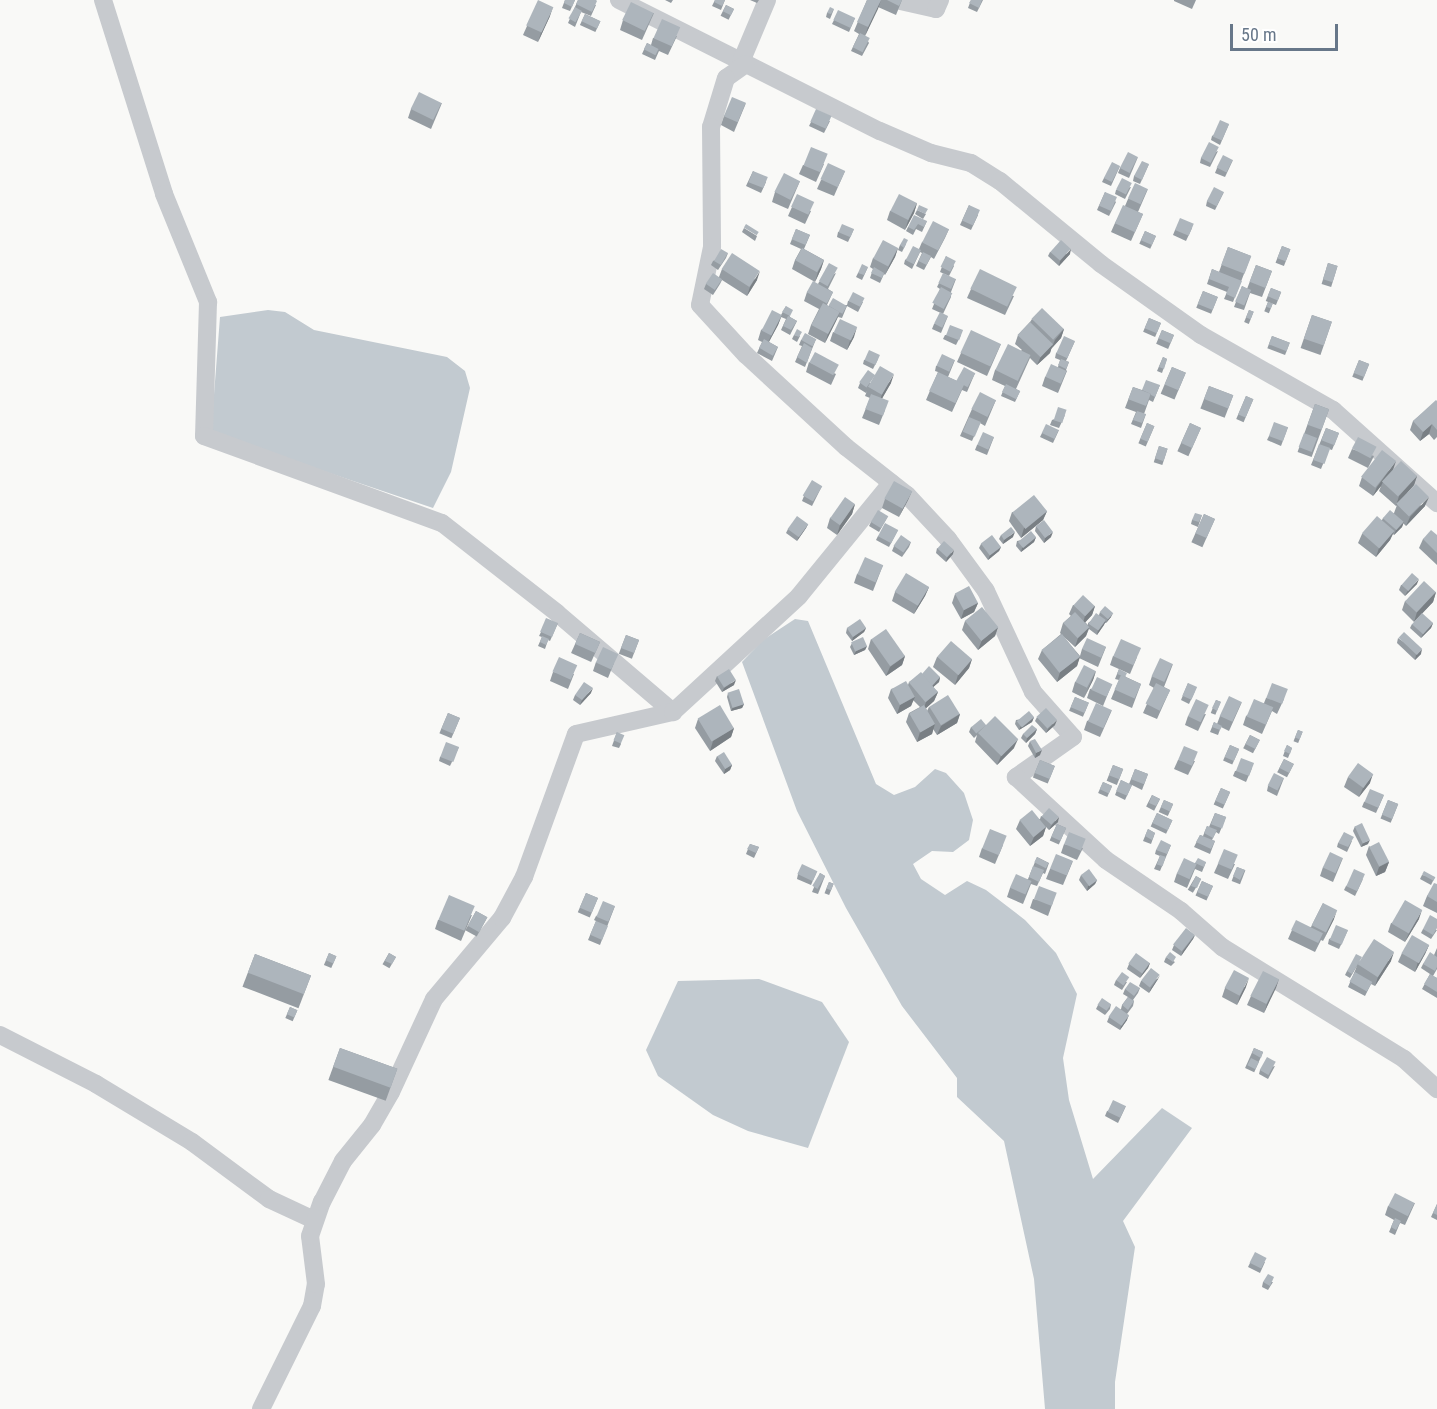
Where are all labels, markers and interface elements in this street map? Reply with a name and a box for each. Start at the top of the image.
scale bar [1233,12,1341,50]
text: 50 m [1241,24,1276,45]

